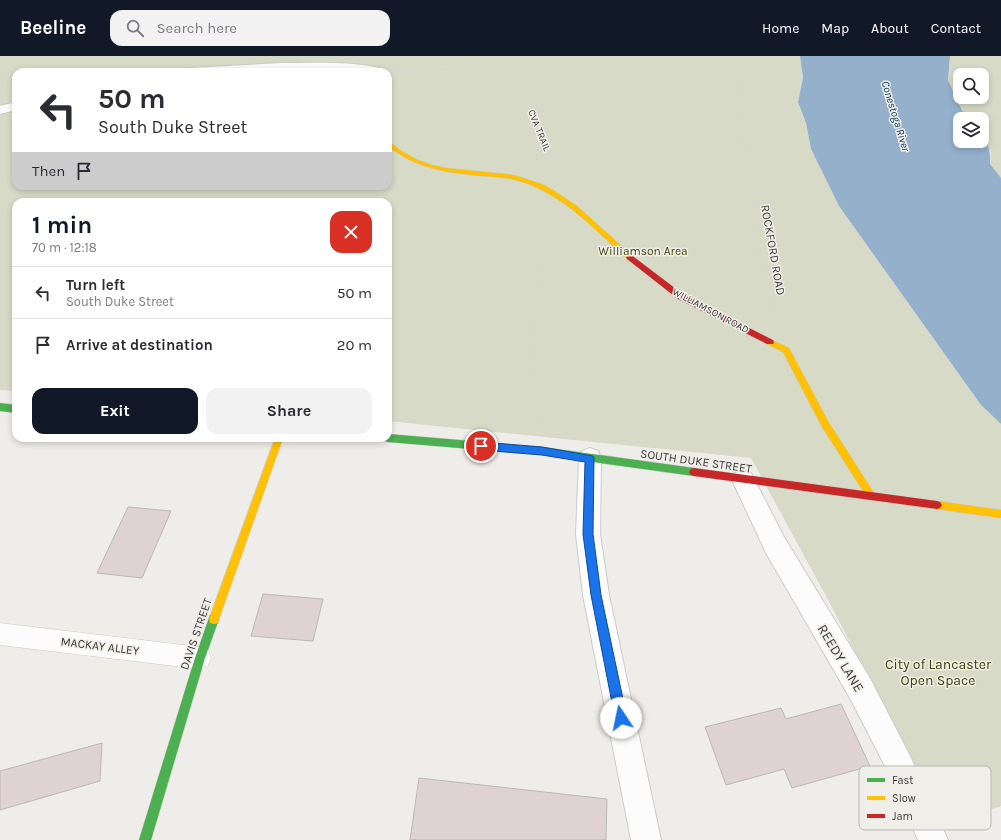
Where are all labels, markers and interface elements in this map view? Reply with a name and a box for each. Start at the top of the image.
search box [110,10,390,46]
text: Beeline [20,17,86,39]
icon: search [124,17,146,39]
text: Search here [156,19,237,37]
text: Home [762,20,799,37]
text: Map [821,20,849,37]
text: About [871,20,909,37]
text: Contact [931,20,981,37]
map controls [953,68,989,148]
button: search [953,68,989,104]
water label: Conestoga River [879,79,913,154]
text: 50 m [98,82,166,115]
icon: left [32,84,84,136]
street label: CVA TRAIL [525,108,553,153]
button: layers [953,112,989,148]
text: South Duke Street [98,116,247,138]
icon: arrive [73,160,95,182]
text: Then [32,162,65,180]
street label: ROCKFORD ROAD [758,204,788,296]
text: 1 min [32,211,92,239]
button: close [330,211,372,253]
text: 70 m · 12:18 [32,240,97,255]
park label: Williamson Area [598,244,688,258]
text: Turn left [66,276,125,294]
icon: left [32,282,54,304]
text: 50 m [337,284,372,302]
street label: WILLIAMSON ROAD [670,286,751,336]
text: South Duke Street [66,294,174,309]
icon: arrive [32,334,54,356]
text: Arrive at destination [66,336,213,354]
text: 20 m [337,336,372,354]
button: Exit [32,388,198,434]
button: Share [206,388,372,434]
pin [464,429,498,463]
icon: arrive [470,435,492,457]
street label: SOUTH DUKE STREET [639,446,753,476]
street label: DAVIS STREET [177,596,215,672]
street label: REEDY LANE [814,621,867,695]
street label: MACKAY ALLEY [60,634,141,658]
park label: City of Lancaster Open Space [885,656,992,689]
position arrow [600,697,642,739]
legend [859,766,991,830]
text: Fast [892,774,913,787]
text: Slow [892,792,916,805]
text: Jam [892,810,913,823]

